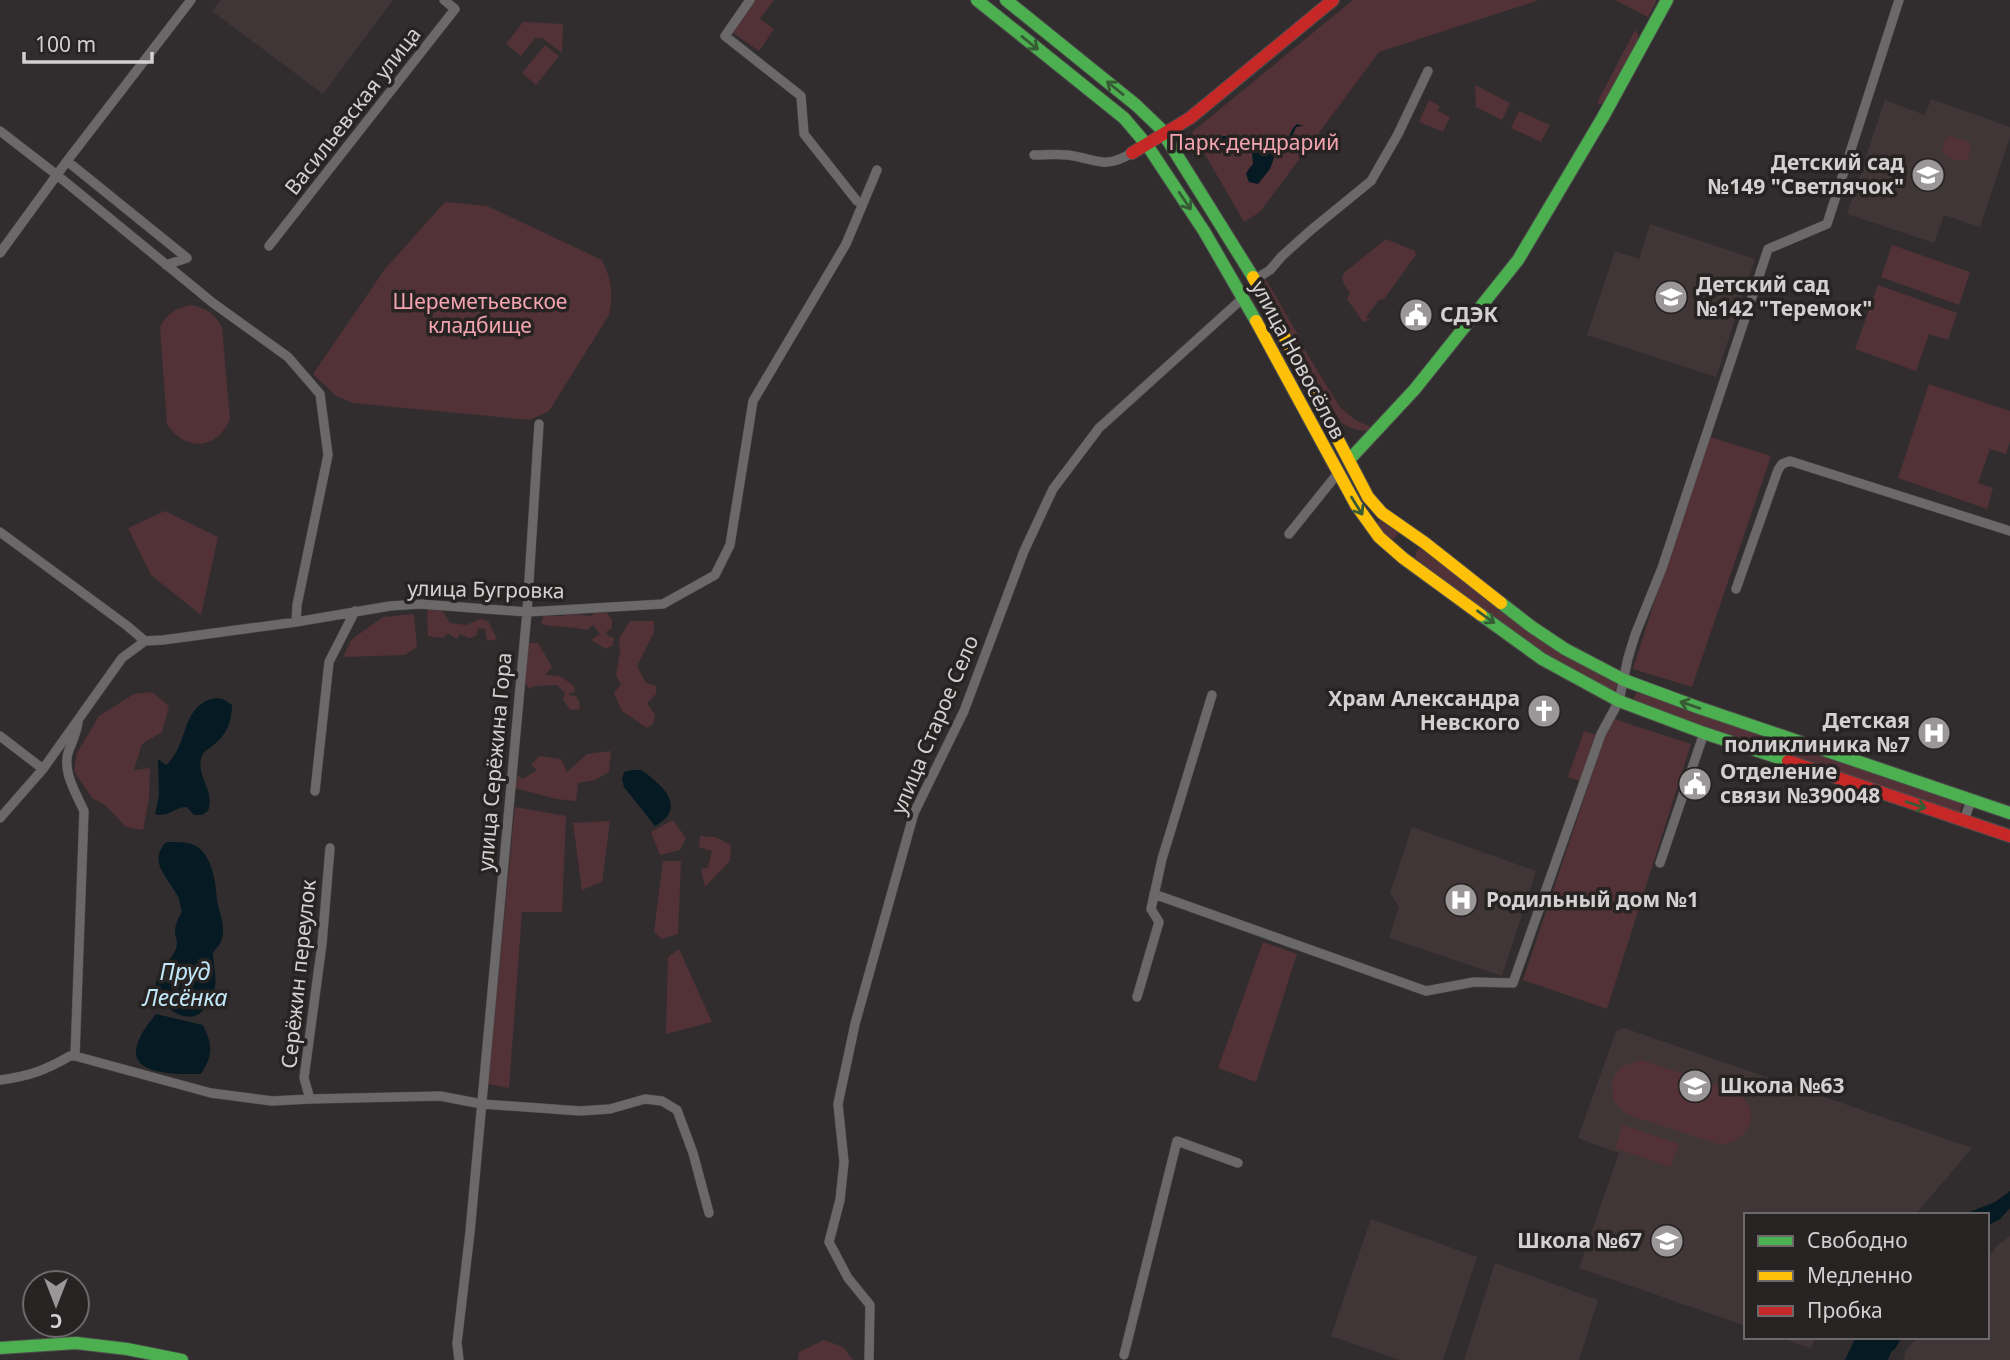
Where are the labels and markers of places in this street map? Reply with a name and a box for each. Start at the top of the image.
place label: Детский сад №149 "Светлячок" [1708,148,1905,200]
school or university icon: Детский сад №149 "Светлячок" [1909,156,1947,194]
place label: Детский сад №142 "Теремок" [1696,270,1872,322]
school or university icon: Детский сад №142 "Теремок" [1652,278,1690,316]
public building icon: СДЭК [1397,296,1435,334]
place label: СДЭК [1440,300,1499,328]
place label: Храм Александра Невского [1328,684,1520,736]
church icon: Храм Александра Невского [1525,692,1563,730]
place label: Детская поликлиника №7 [1724,706,1910,758]
hospital icon: Детская поликлиника №7 [1915,714,1953,752]
place label: Отделение связи №390048 [1720,757,1880,809]
public building icon: Отделение связи №390048 [1676,765,1714,803]
hospital icon: Родильный дом №1 [1442,881,1480,919]
place label: Родильный дом №1 [1486,885,1699,913]
school or university icon: Школа №63 [1676,1067,1714,1105]
place label: Школа №63 [1720,1071,1845,1099]
school or university icon: Школа №67 [1648,1222,1686,1260]
place label: Школа №67 [1517,1226,1642,1254]

